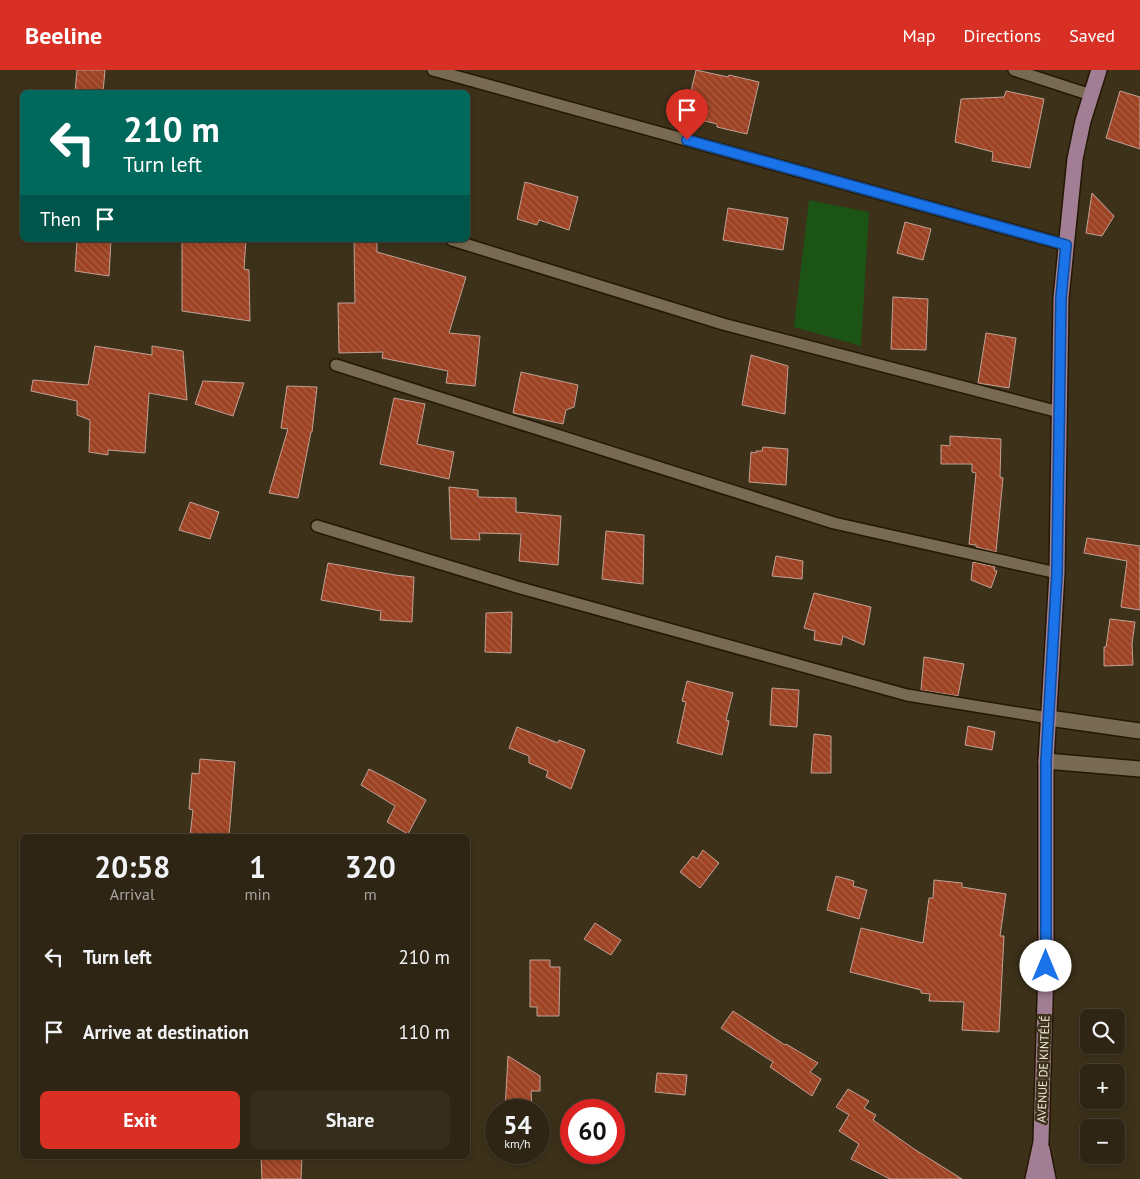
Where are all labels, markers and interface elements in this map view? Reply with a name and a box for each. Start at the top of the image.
text: Beeline [25,20,102,51]
text: Map [903,24,935,47]
text: Directions [963,24,1041,47]
text: Saved [1069,24,1115,47]
pin [666,89,708,140]
icon: arrive [673,96,701,124]
text: 210 m [123,106,220,152]
icon: left [40,110,105,175]
text: Turn left [123,150,202,178]
icon: arrive [91,205,119,233]
text: Then [40,207,81,231]
text: 20:58 [94,847,170,886]
text: 1 [249,847,266,886]
text: 320 [345,847,396,886]
text: Arrival [110,884,155,904]
text: min [245,884,271,904]
text: m [364,884,377,904]
position arrow [1019,939,1071,991]
icon: left [40,943,68,971]
text: Turn left [83,945,152,969]
text: 210 m [398,945,450,969]
map controls [1080,1009,1125,1164]
button: search [1080,1009,1125,1054]
street label: AVENUE DE KINTÉLÉ [1034,1015,1052,1123]
icon: arrive [40,1018,68,1046]
text: Arrive at destination [83,1020,249,1044]
text: 110 m [398,1020,450,1044]
button: + [1080,1064,1125,1109]
button: Exit [40,1091,240,1149]
button: Share [250,1091,450,1149]
speed limit sign: 60 [560,1099,625,1164]
text: 54 [503,1109,532,1141]
button: − [1080,1119,1125,1164]
text: km/h [504,1136,531,1151]

